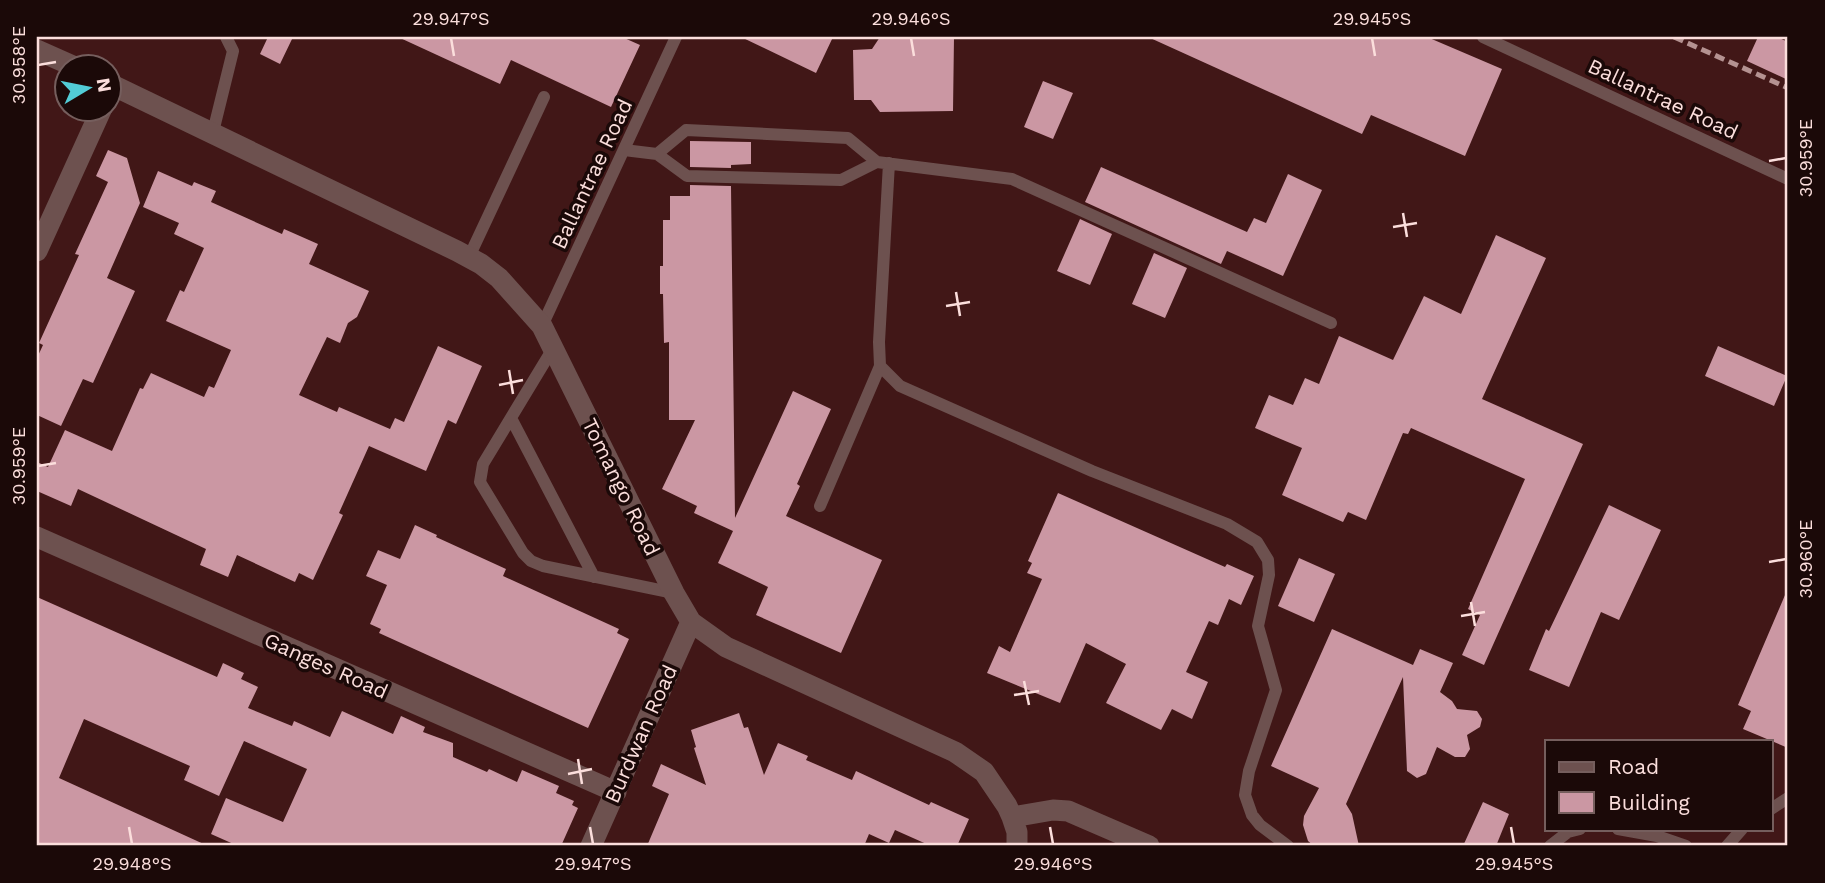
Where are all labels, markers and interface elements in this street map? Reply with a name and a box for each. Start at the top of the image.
text: 29.947°S [412,8,490,29]
text: 29.946°S [871,8,951,29]
text: 29.945°S [1333,8,1411,29]
text: 30.958°E [8,26,29,104]
north arrow [52,52,122,122]
street label: Ballantrae Road [1584,53,1742,144]
text: N [92,76,117,94]
street label: Ballantrae Road [546,95,637,253]
text: 30.959°E [1795,119,1816,197]
street label: Tomango Road [577,414,666,560]
text: 30.959°E [8,427,29,505]
text: 30.960°E [1795,519,1816,599]
street label: Ganges Road [260,627,392,704]
street label: Burdwan Road [599,661,682,807]
legend [1545,740,1772,830]
text: Road [1608,754,1659,779]
text: Building [1608,790,1690,815]
text: 29.948°S [92,853,172,874]
text: 29.947°S [554,853,632,874]
text: 29.946°S [1013,853,1093,874]
text: 29.945°S [1475,853,1553,874]

